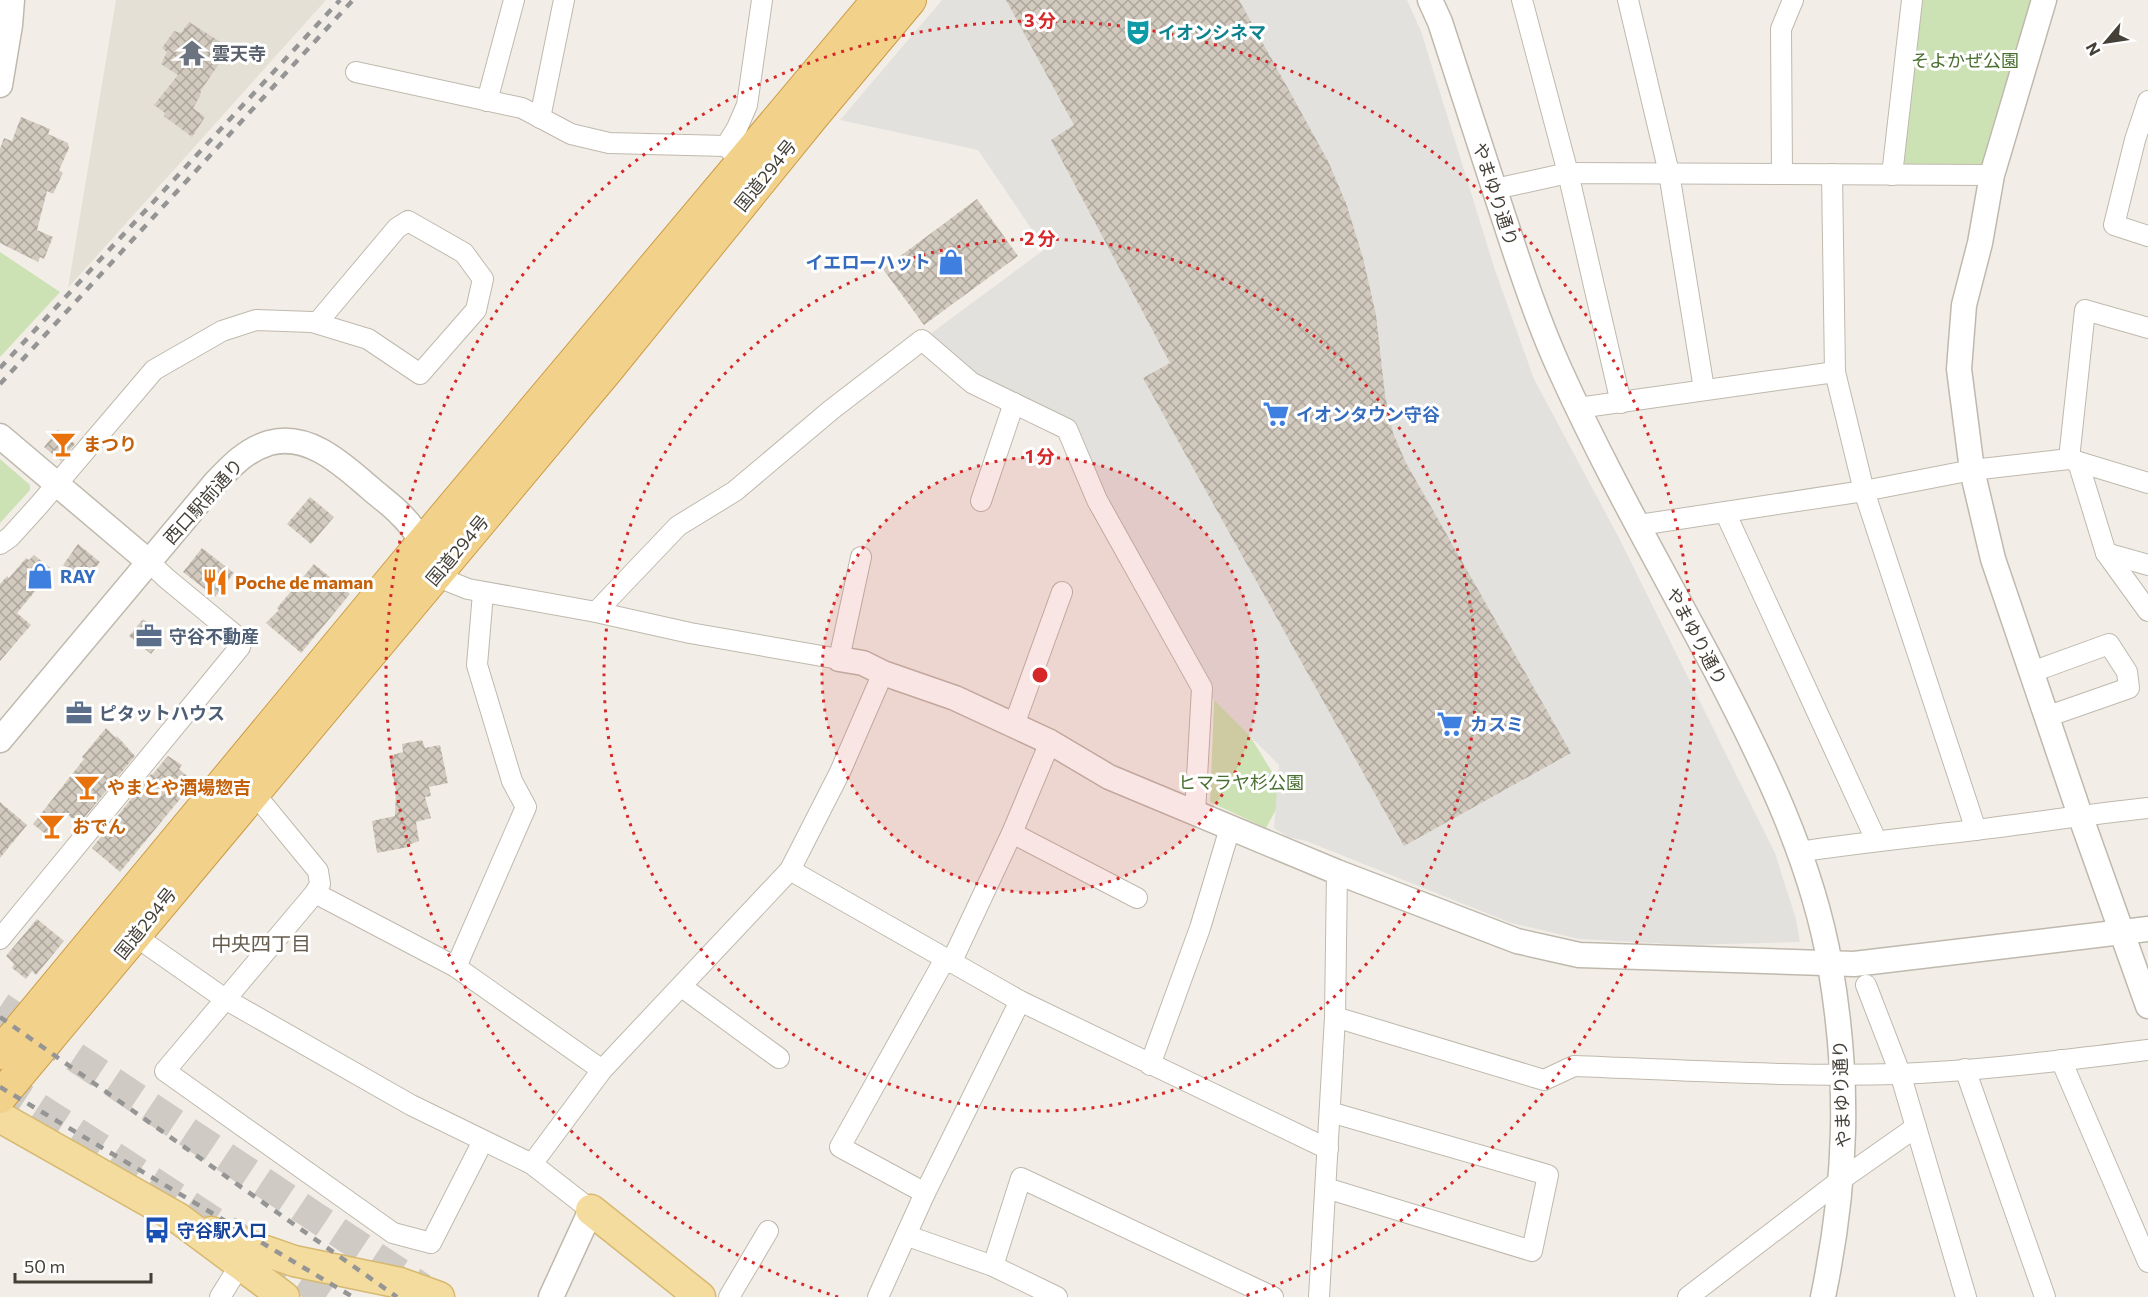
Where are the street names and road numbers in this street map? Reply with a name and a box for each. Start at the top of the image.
street label: 国道294号 [729,135,801,215]
street label: やまゆり通り [1469,139,1523,249]
street label: 西口駅前通り [159,454,247,548]
street label: 国道294号 [421,510,493,590]
street label: やまゆり通り [1662,583,1732,689]
street label: 国道294号 [109,883,181,963]
street label: やまゆり通り [1828,1040,1854,1148]

